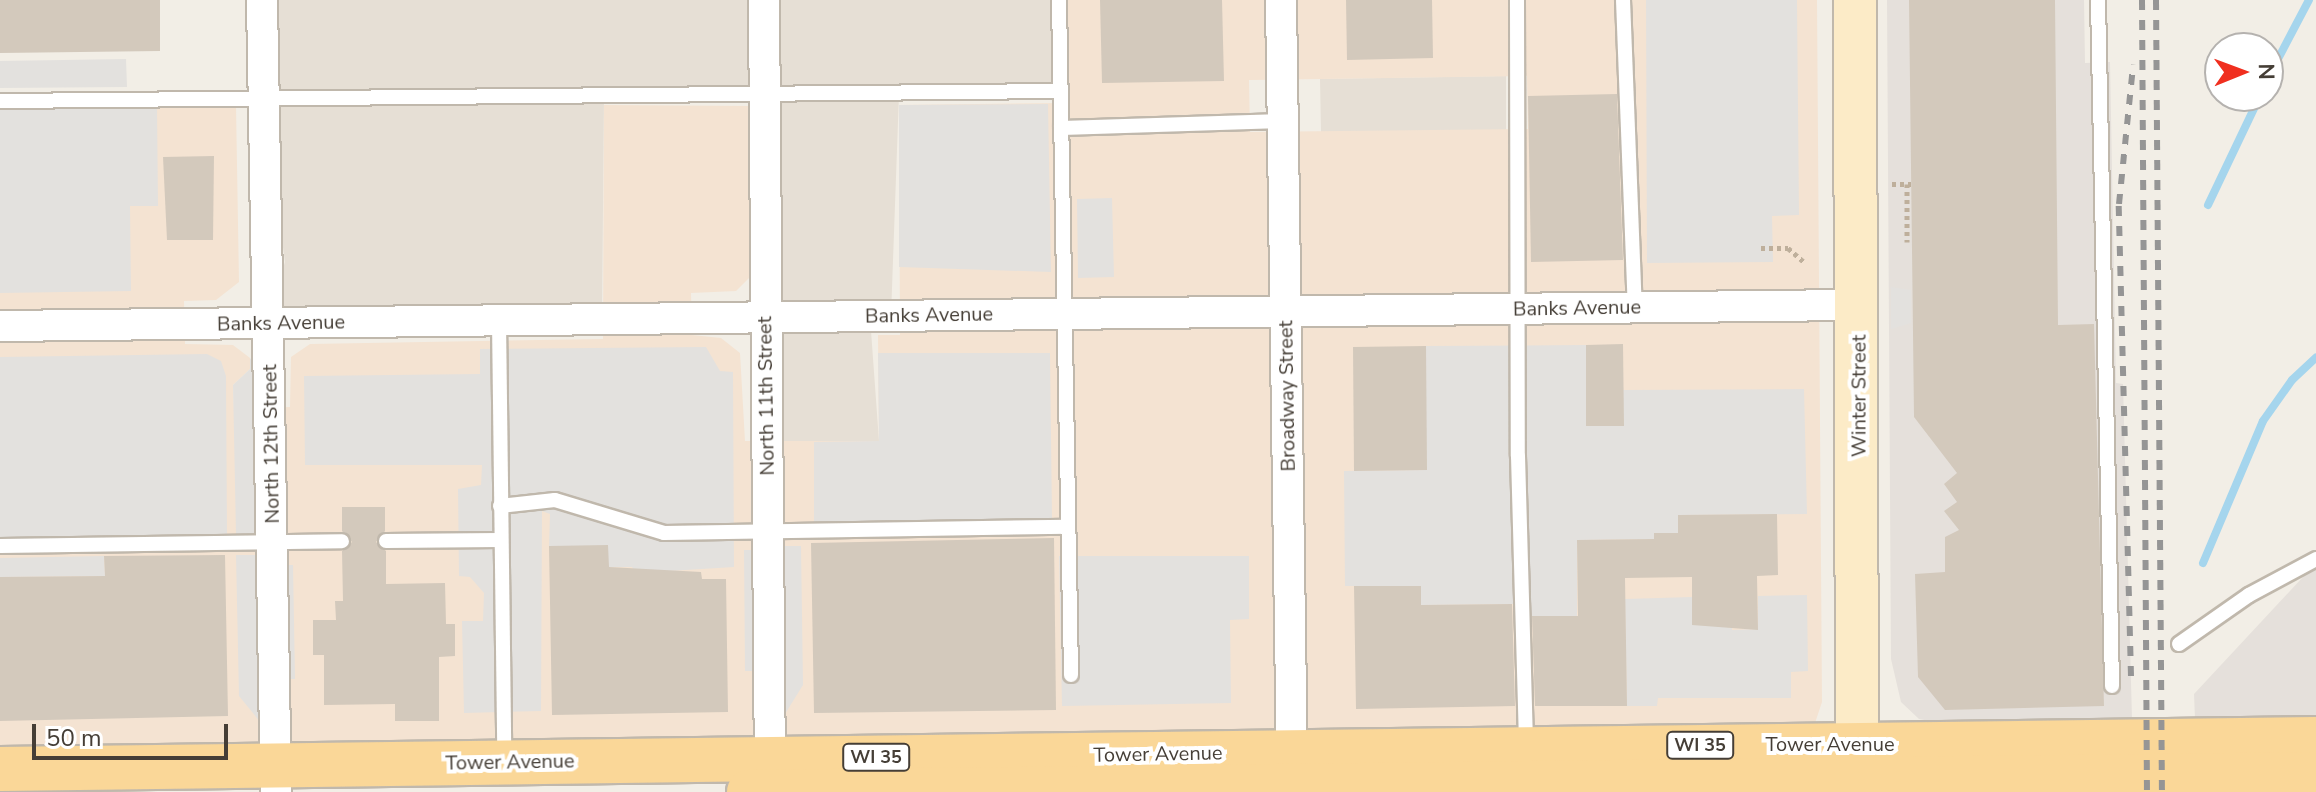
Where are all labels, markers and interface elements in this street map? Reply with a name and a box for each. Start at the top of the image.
north arrow [2204,32,2284,112]
text: N [2251,63,2281,80]
street label: Banks Avenue [1513,295,1641,321]
street label: Banks Avenue [865,302,993,328]
street label: Banks Avenue [217,310,345,336]
street label: North 11th Street [753,316,779,476]
street label: Broadway Street [1274,320,1300,472]
street label: Winter Street [1847,335,1871,457]
street label: North 12th Street [258,364,284,524]
scale bar [36,708,232,758]
text: 50 m [46,722,102,754]
road number: WI 35 [1666,731,1734,759]
street label: Tower Avenue [1765,732,1895,756]
street label: Tower Avenue [1093,741,1223,767]
road number: WI 35 [842,743,910,771]
street label: Tower Avenue [445,749,575,775]

